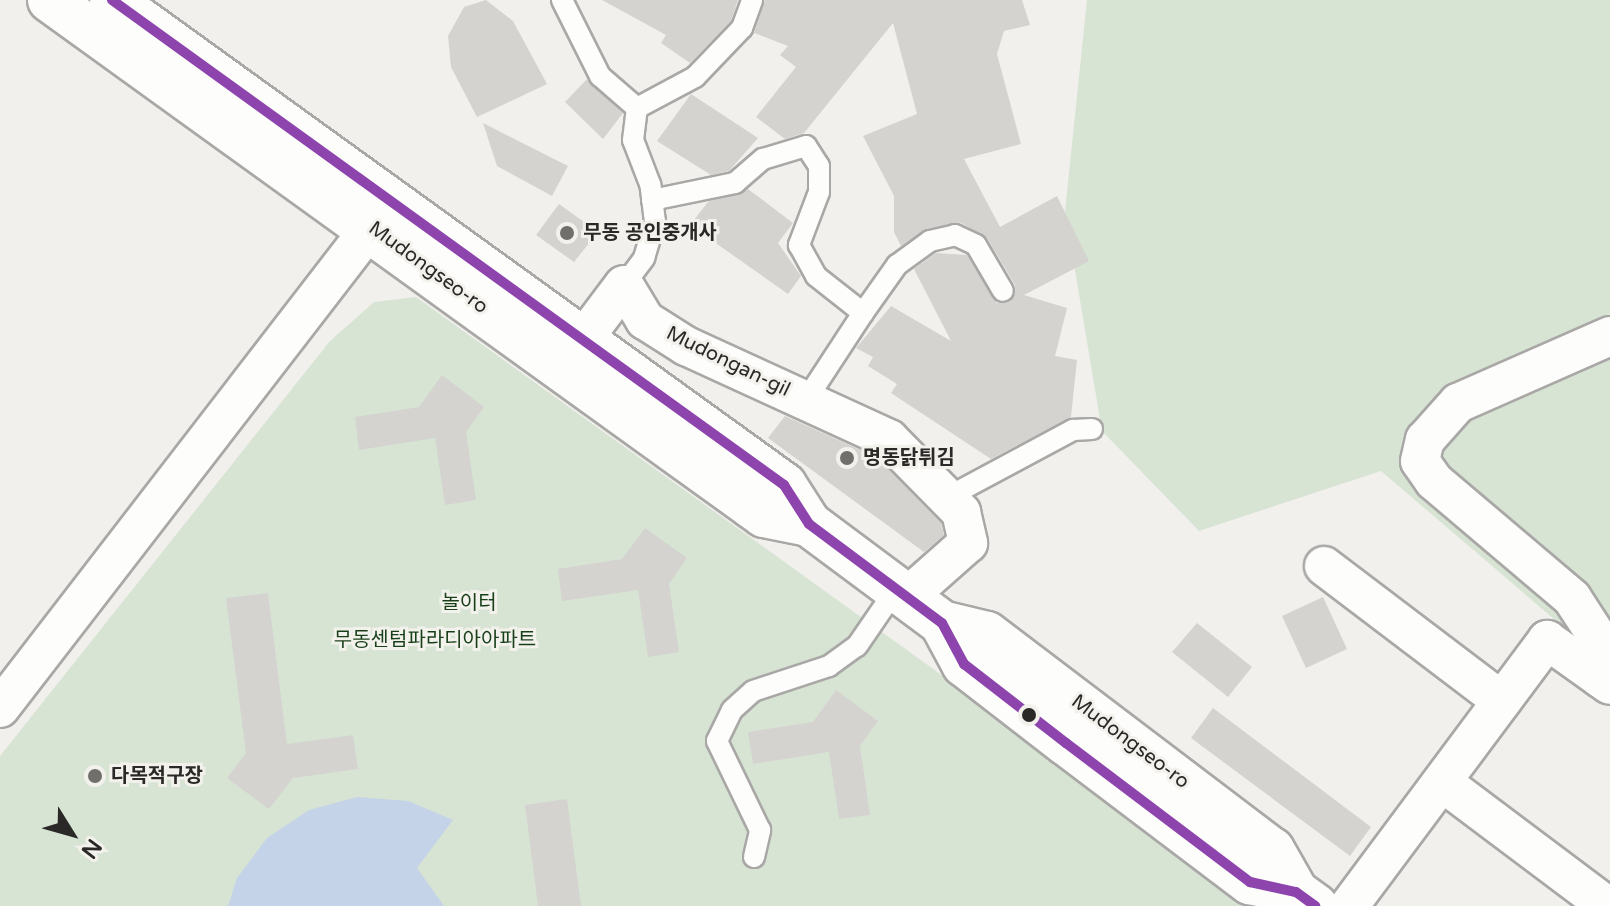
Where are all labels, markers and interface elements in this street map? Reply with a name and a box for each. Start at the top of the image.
street label: Mudongseo-ro [364,217,492,319]
place label: 무동 공인중개사 [583,221,717,245]
marker: 무동 공인중개사 [558,224,576,242]
street label: Mudongan-gil [662,322,794,402]
place label: 명동닭튀김 [863,446,955,470]
marker: 명동닭튀김 [838,449,856,467]
park label: 놀이터 [441,591,497,615]
park label: 무동센텀파라디아아파트 [334,628,536,652]
street label: Mudongseo-ro [1066,690,1194,794]
unlabelled marker [1021,707,1037,723]
place label: 다목적구장 [111,764,203,788]
marker: 다목적구장 [86,767,104,785]
north arrow [32,794,112,874]
text: N [75,834,107,863]

